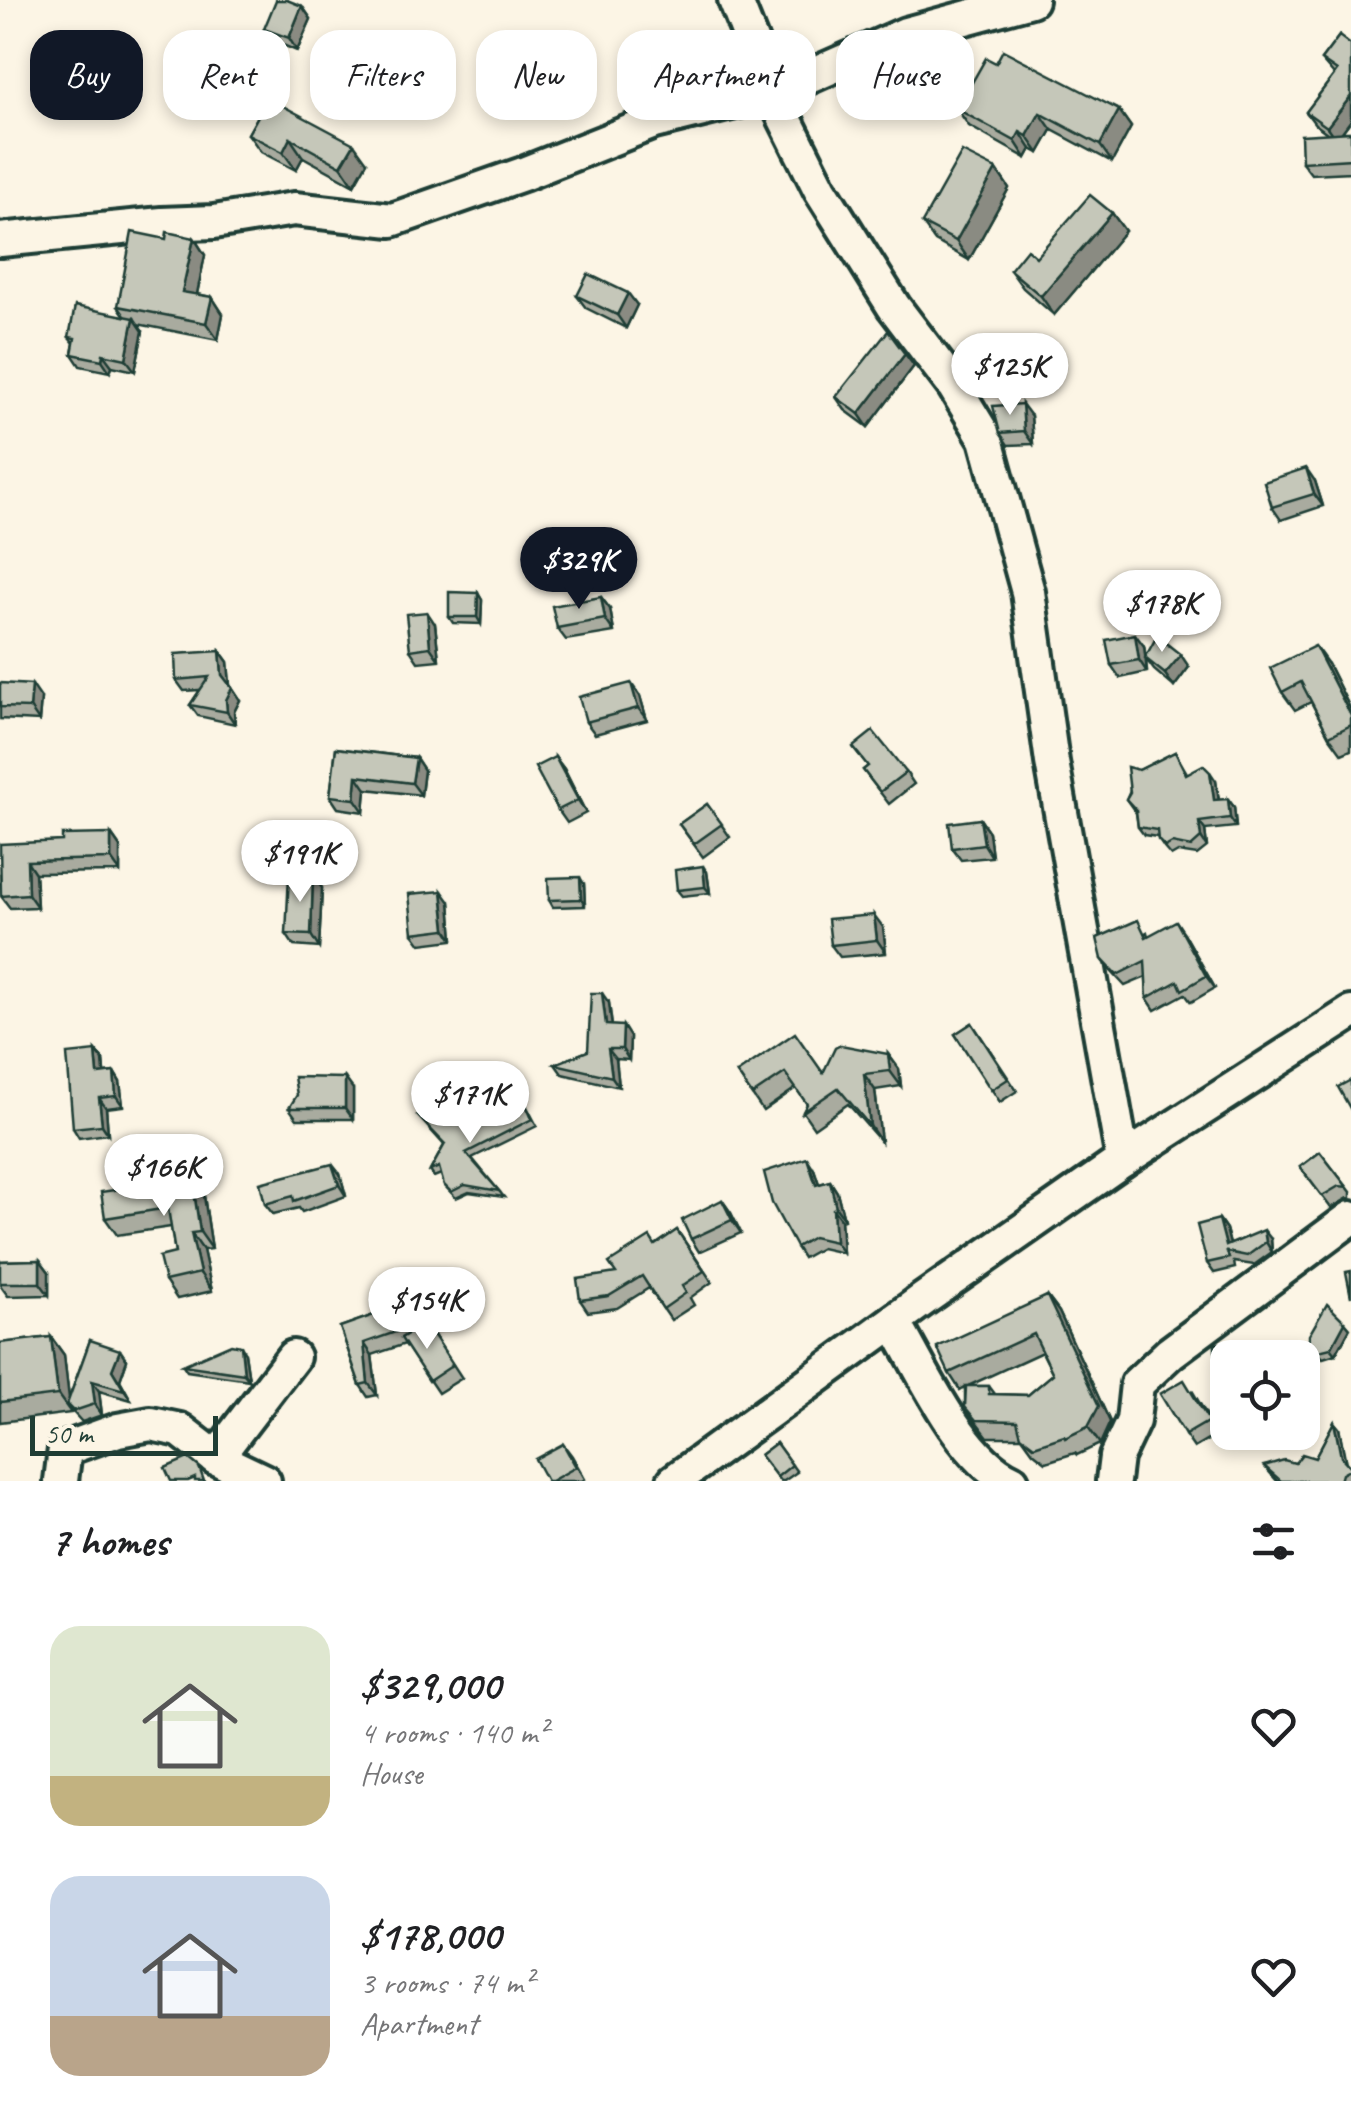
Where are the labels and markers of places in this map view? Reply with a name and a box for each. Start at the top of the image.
pin: $125K [940,333,1080,418]
pin: $329K [509,527,649,612]
pin: $178K [1092,570,1232,655]
pin: $191K [230,820,370,905]
pin: $171K [400,1061,540,1146]
pin: $166K [94,1134,234,1219]
pin: $154K [357,1267,497,1352]

